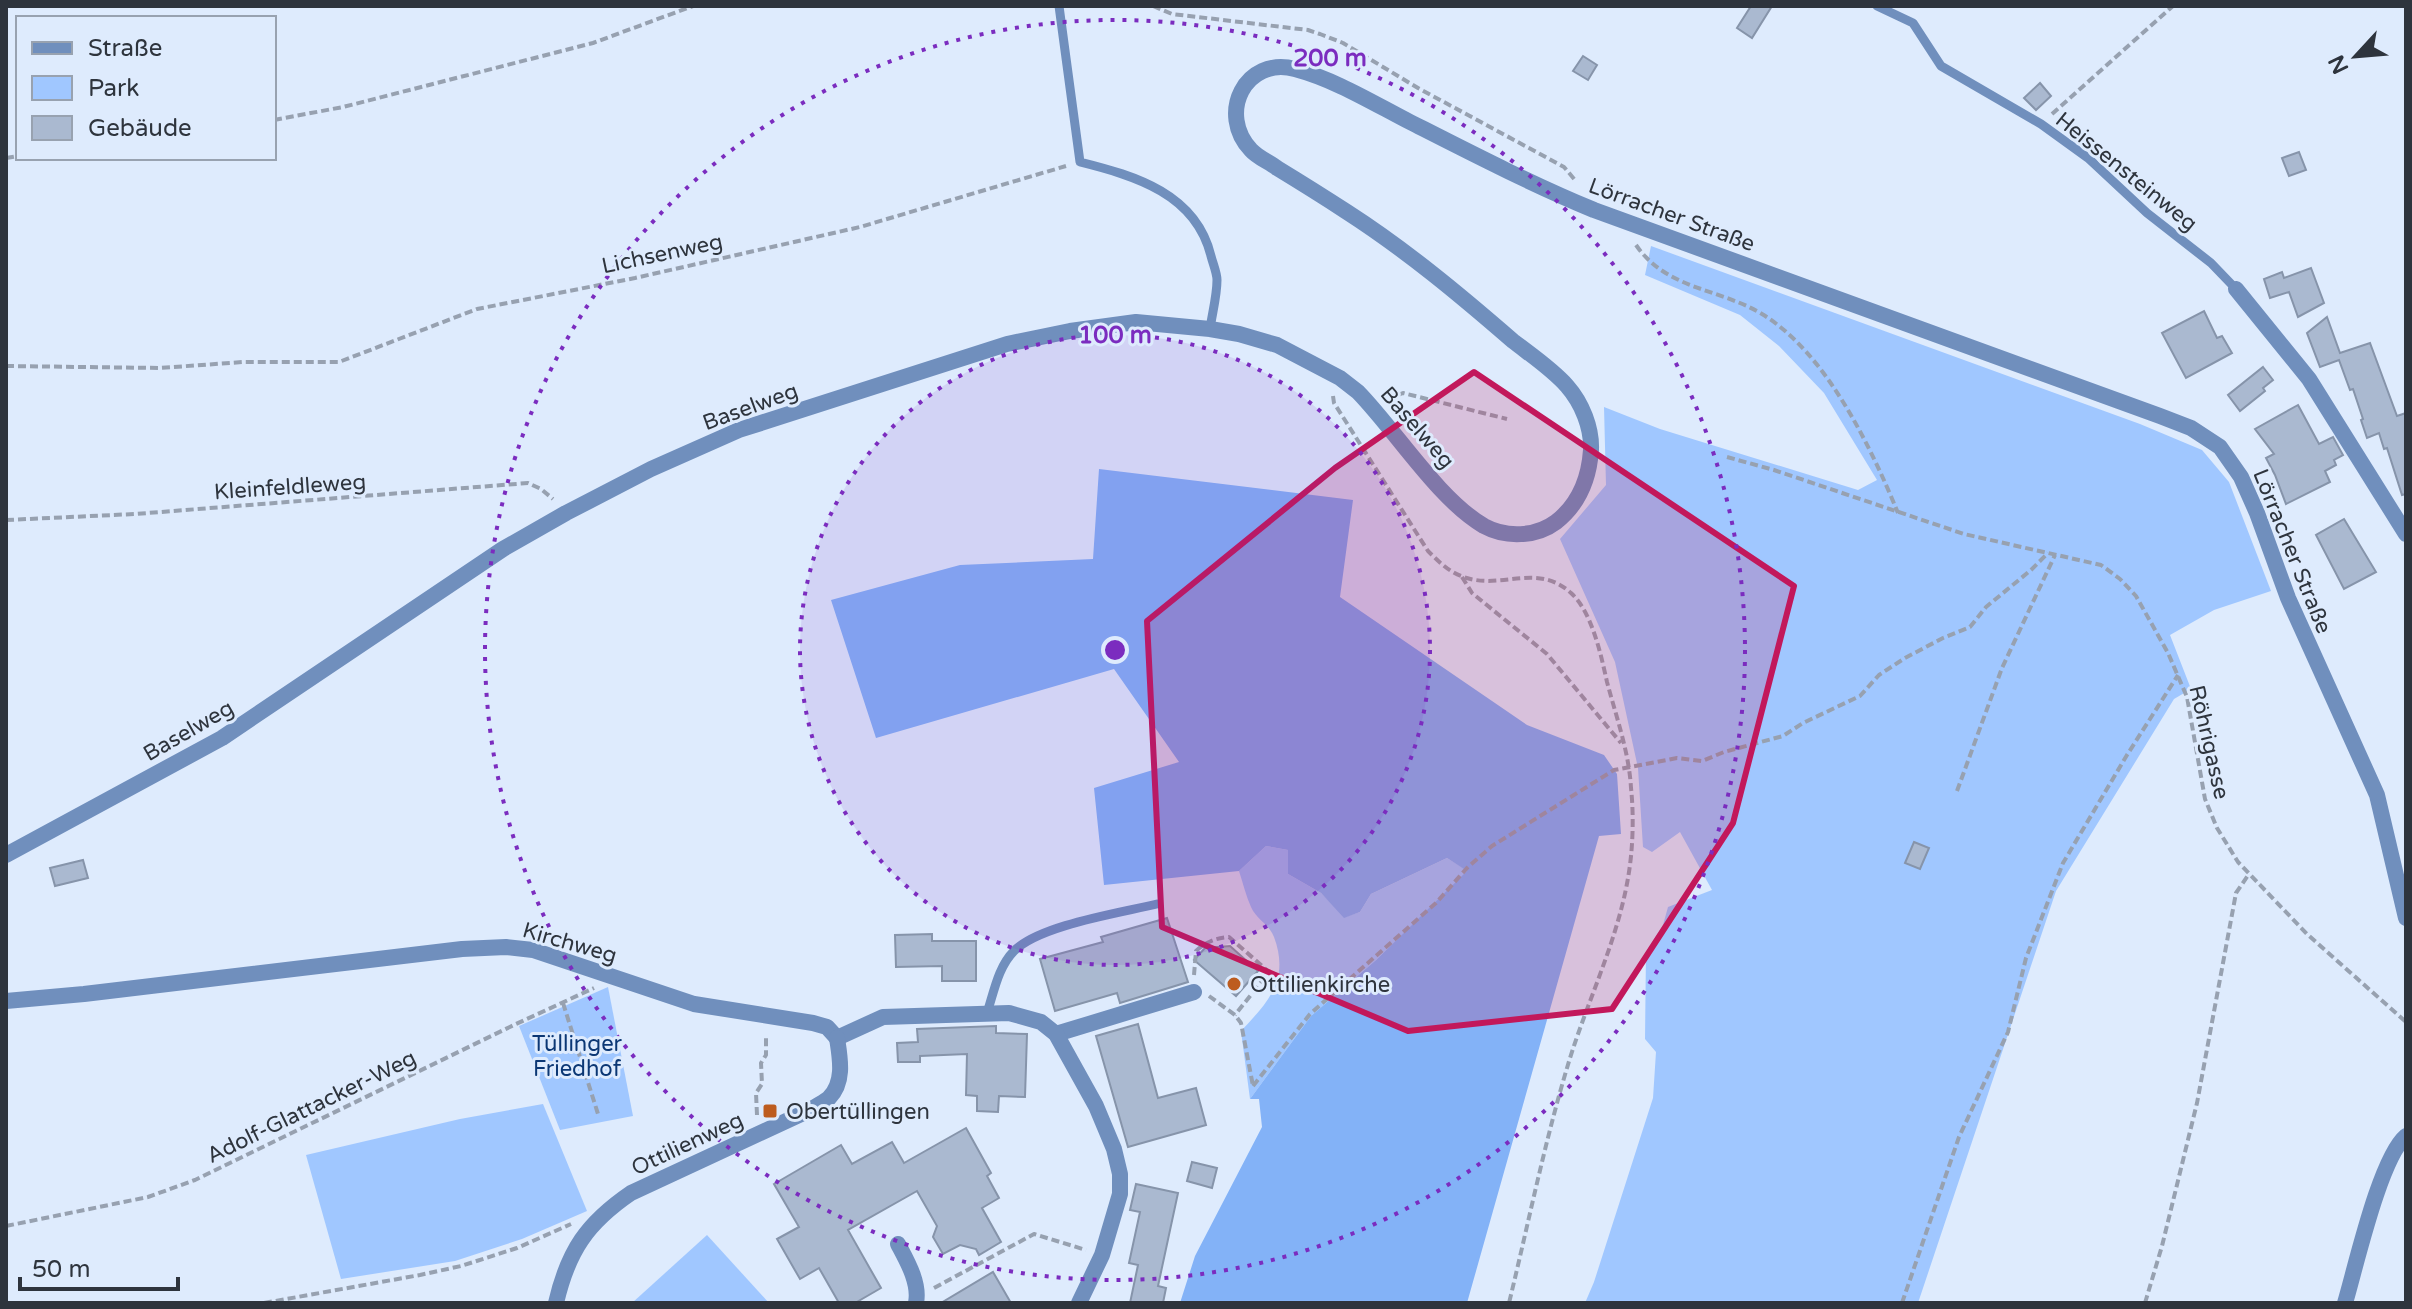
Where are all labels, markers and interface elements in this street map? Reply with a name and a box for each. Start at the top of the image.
legend [16,16,276,160]
north arrow [2316,16,2396,96]
text: Straße [88,34,162,63]
text: 200 m [1293,44,1367,73]
text: N [2323,51,2354,78]
text: Park [88,74,139,103]
street label: Heissensteinweg [2050,107,2202,237]
text: Gebäude [88,114,192,143]
street label: Lörracher Straße [1585,173,1758,257]
street label: Lichsenweg [599,228,725,279]
text: 100 m [1078,321,1152,350]
street label: Baselweg [699,378,802,436]
street label: Baselweg [1375,381,1460,474]
street label: Lörracher Straße [2247,465,2337,637]
street label: Kleinfeldleweg [213,469,367,505]
centre of rings [1101,636,1129,664]
street label: Röhrigasse [2183,683,2235,802]
street label: Baselweg [139,695,238,767]
street label: Kirchweg [520,917,620,969]
place label: Ottilienkirche [1250,972,1390,998]
marker: Ottilienkirche [1225,975,1243,993]
park label: Tüllinger Friedhof [532,1031,623,1082]
street label: Adolf-Glattacker-Weg [202,1045,420,1169]
place label: Obertüllingen [786,1099,930,1125]
marker: Obertüllingen [761,1102,779,1120]
street label: Ottilienweg [627,1107,747,1181]
scale bar [20,1241,178,1291]
text: 50 m [32,1255,90,1284]

